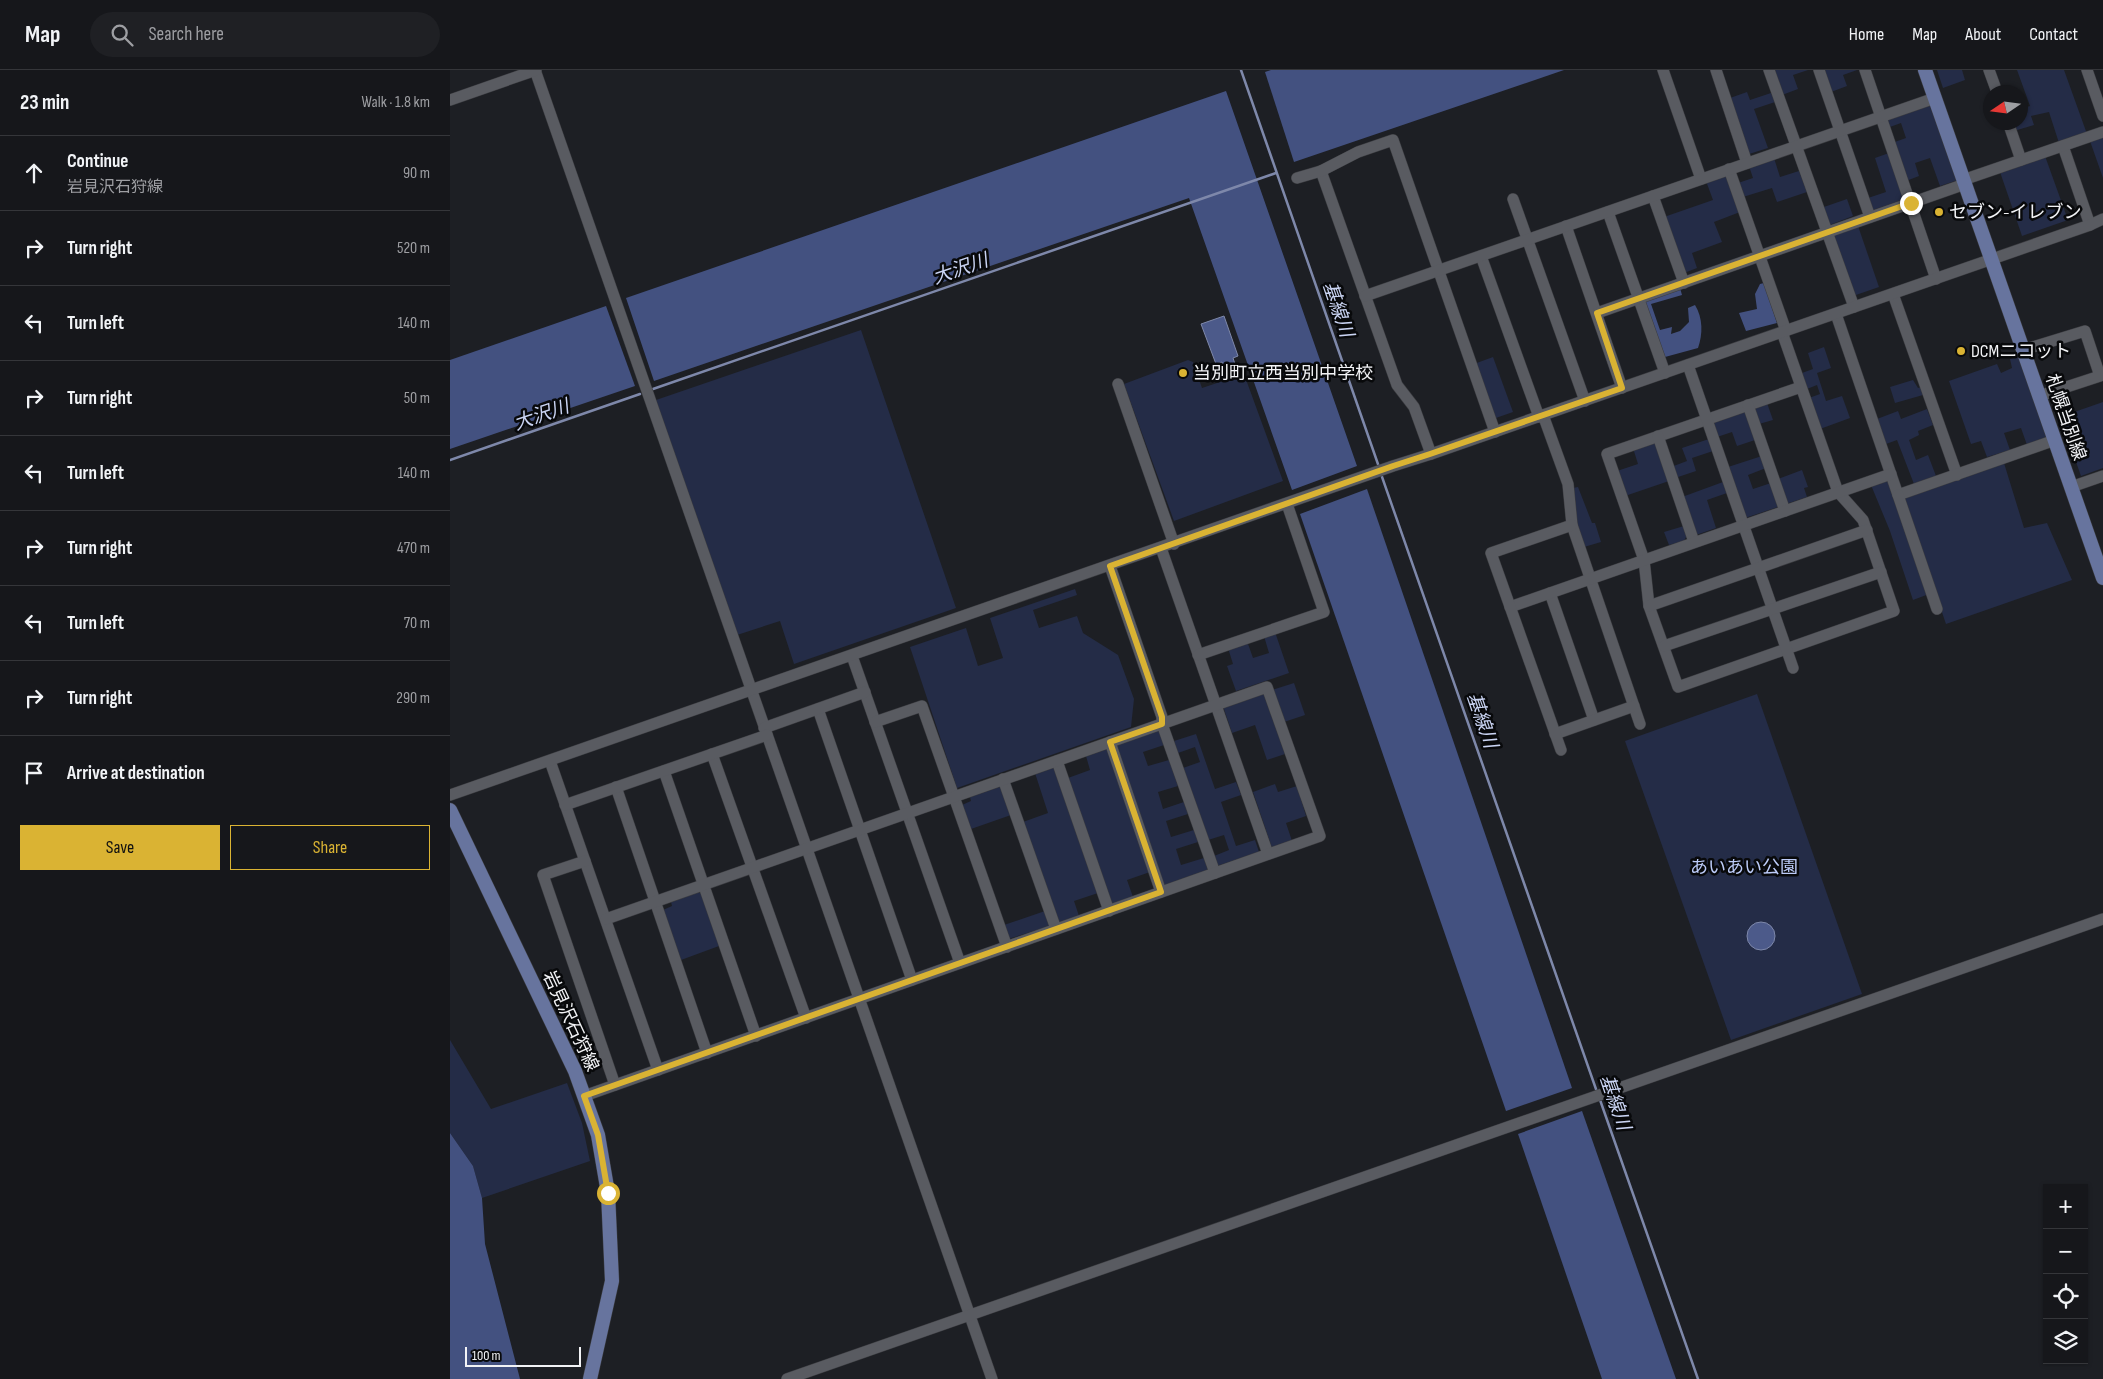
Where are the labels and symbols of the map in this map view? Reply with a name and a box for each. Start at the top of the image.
north arrow [1983,85,2028,130]
route end [1900,192,1923,215]
place label: セブン-イレブン [1949,202,2082,223]
marker: セブン-イレブン [1933,206,1945,218]
water label: 大沢川 [930,249,993,290]
water label: 基線川 [1317,279,1358,342]
place label: DCMニコット [1971,341,2071,362]
marker: DCMニコット [1955,345,1967,357]
place label: 当別町立西当別中学校 [1193,363,1373,384]
marker: 当別町立西当別中学校 [1177,367,1189,379]
street label: 札幌当別線 [2041,371,2090,463]
water label: 大沢川 [511,395,574,436]
water label: 基線川 [1461,690,1502,753]
park label: あいあい公園 [1690,857,1798,878]
street label: 岩見沢石狩線 [538,968,603,1075]
water label: 基線川 [1594,1072,1635,1135]
route start [597,1182,620,1205]
scale bar [465,1344,581,1367]

